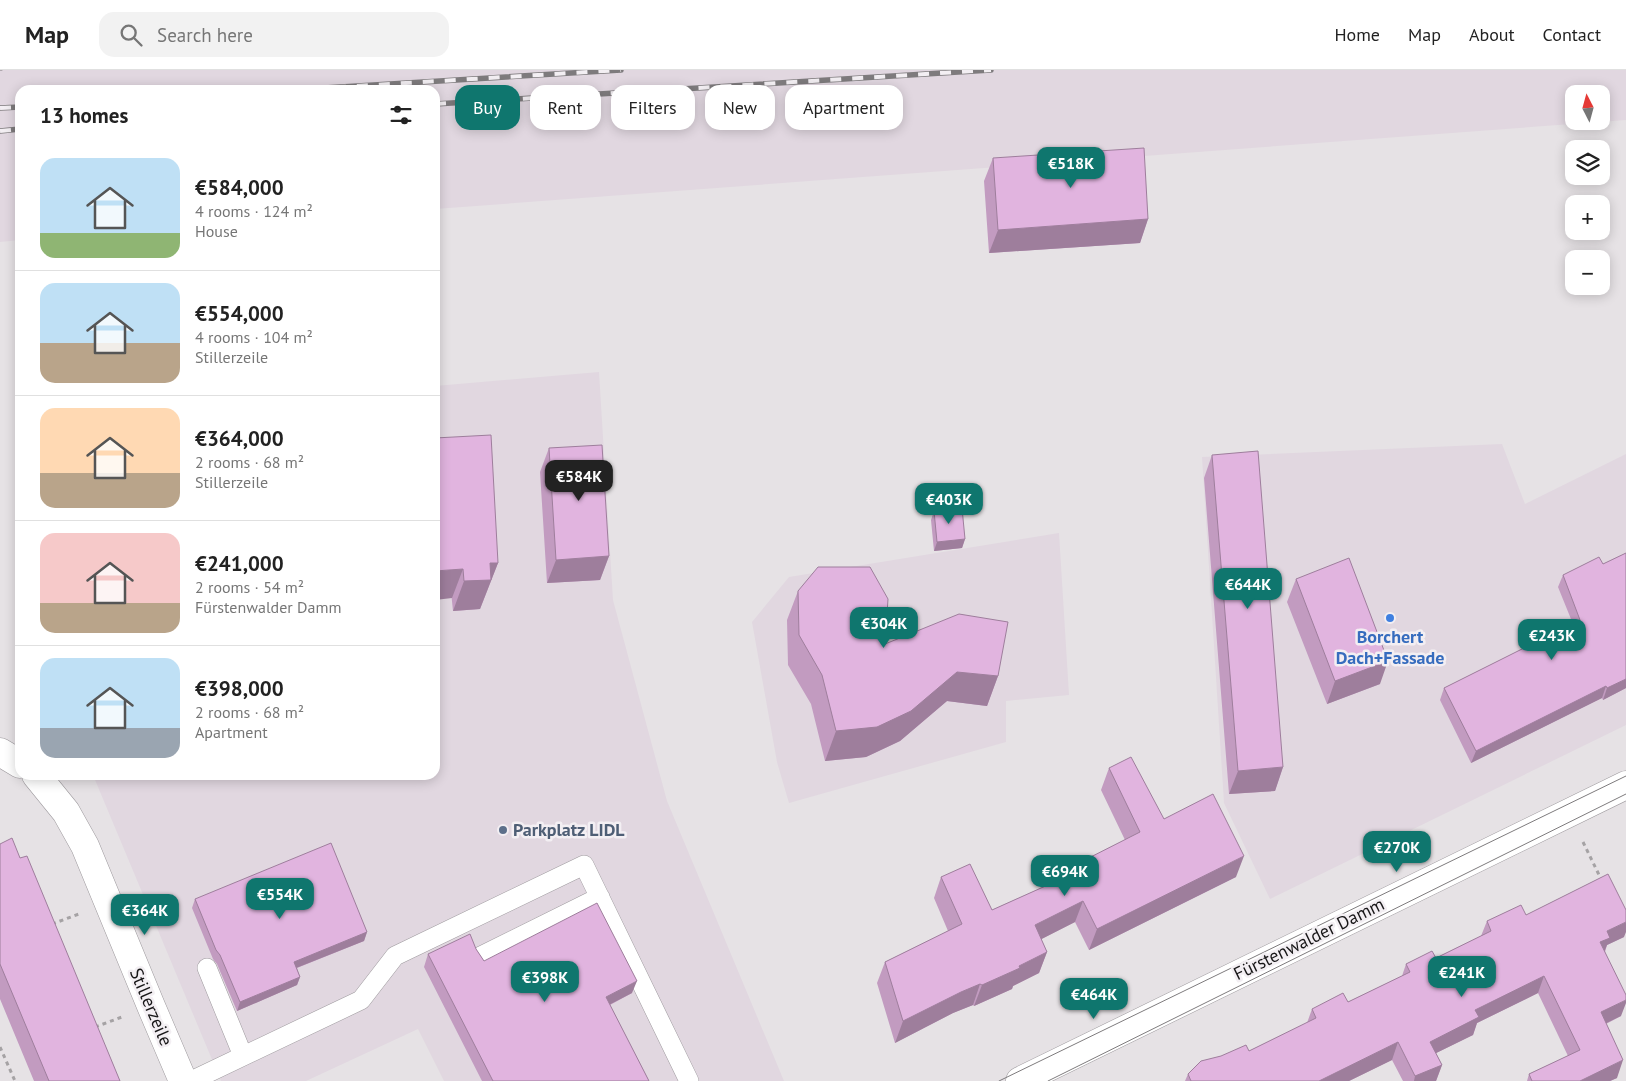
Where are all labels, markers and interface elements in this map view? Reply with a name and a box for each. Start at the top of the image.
search box [99,12,449,57]
text: Map [25,19,69,50]
icon: search [117,21,145,49]
text: Search here [157,23,253,47]
text: Home [1334,23,1380,46]
text: Map [1408,23,1441,46]
text: About [1469,23,1515,46]
text: Contact [1543,23,1601,46]
chip: Buy [455,85,520,130]
chip: Rent [530,85,601,130]
chip: Filters [611,85,695,130]
chip: New [705,85,775,130]
chip: Apartment [785,85,903,130]
north arrow [1565,85,1610,130]
map controls [1565,85,1610,295]
icon: filters [387,101,415,129]
text: 13 homes [40,102,128,129]
button: layers [1565,140,1610,185]
pin: €518K [1036,146,1106,189]
text: €518K [1048,153,1094,173]
text: €584,000 [195,174,284,201]
icon: home [80,178,140,238]
button: + [1565,195,1610,240]
text: 4 rooms · 124 m² [195,201,313,221]
text: House [195,221,238,241]
button: − [1565,250,1610,295]
text: €554,000 [195,300,284,327]
icon: home [80,303,140,363]
text: 4 rooms · 104 m² [195,327,313,347]
text: Stillerzeile [195,347,268,367]
text: €364,000 [195,425,284,452]
icon: home [80,428,140,488]
text: 2 rooms · 68 m² [195,452,304,472]
pin: €584K [544,460,614,502]
text: €584K [556,466,602,486]
text: Stillerzeile [195,472,268,492]
pin: €403K [914,482,984,525]
text: €403K [926,489,972,509]
text: €241,000 [195,550,284,577]
icon: home [80,553,140,613]
pin: €644K [1213,568,1283,610]
text: €644K [1225,574,1271,594]
text: 2 rooms · 54 m² [195,577,304,597]
text: Fürstenwalder Damm [195,597,341,617]
pin: €304K [849,606,919,649]
marker: Borchert Dach+Fassade [1384,612,1396,624]
text: €304K [861,613,907,633]
pin: €243K [1517,618,1587,661]
place label: Borchert Dach+Fassade [1336,625,1444,669]
text: €243K [1529,625,1575,645]
text: €398,000 [195,675,284,702]
icon: home [80,678,140,738]
text: 2 rooms · 68 m² [195,702,304,722]
text: Apartment [195,722,268,742]
place label: Parkplatz LIDL [513,818,625,841]
marker: Parkplatz LIDL [497,824,509,836]
pin: €270K [1362,830,1432,873]
text: €270K [1374,837,1420,857]
pin: €694K [1030,854,1100,897]
text: €694K [1042,861,1088,881]
pin: €554K [245,878,315,920]
text: €554K [257,884,303,904]
street label: Fürstenwalder Damm [1230,892,1388,985]
pin: €364K [110,894,180,936]
text: €364K [122,900,168,920]
pin: €241K [1427,956,1497,998]
pin: €398K [510,960,580,1003]
text: €241K [1439,962,1485,982]
street label: Stillerzeile [125,964,178,1049]
text: €398K [522,967,568,987]
pin: €464K [1059,978,1129,1020]
text: €464K [1071,984,1117,1004]

